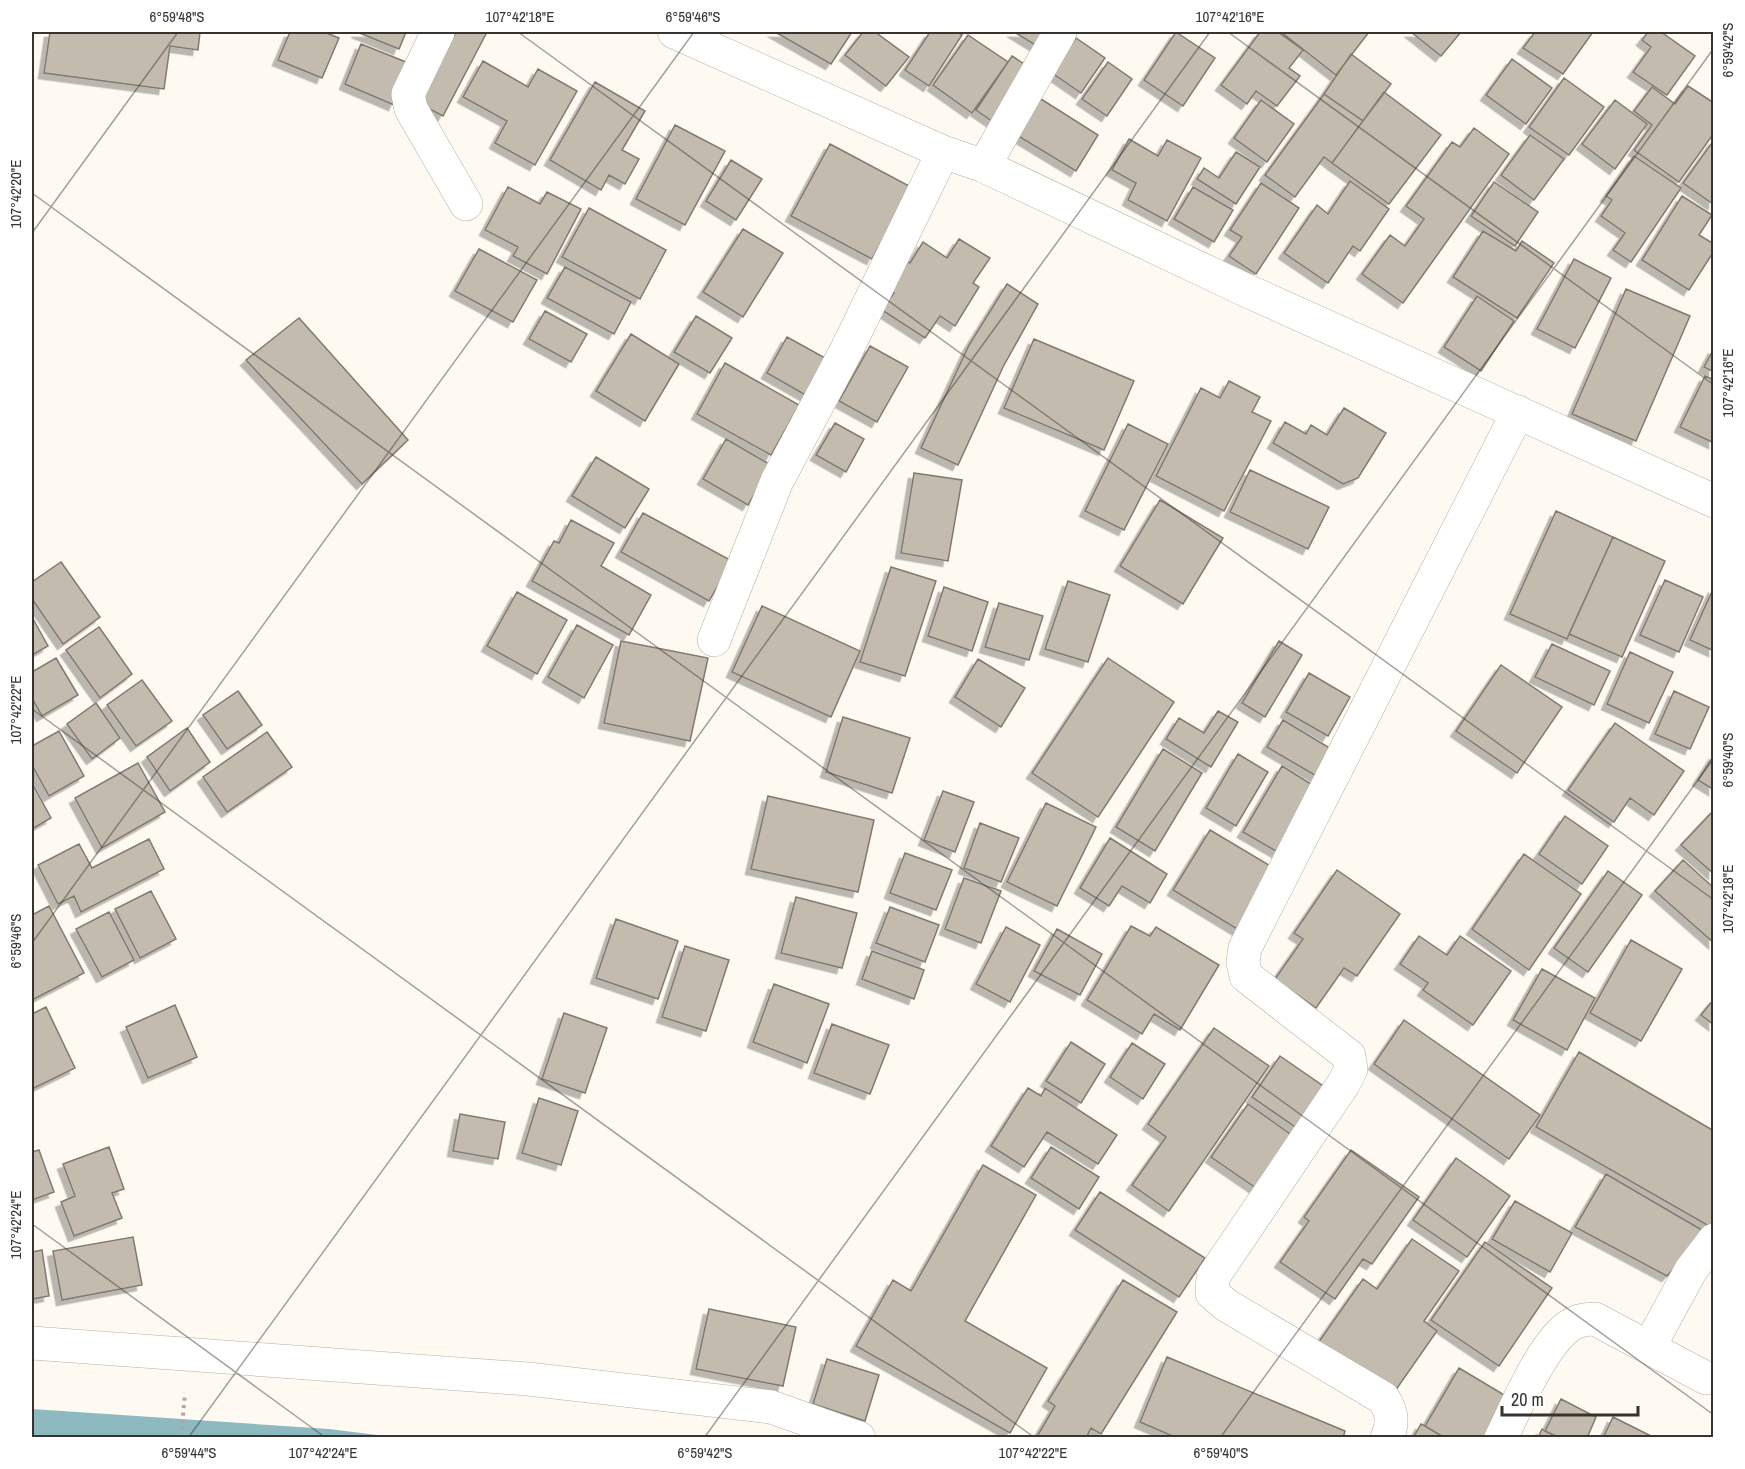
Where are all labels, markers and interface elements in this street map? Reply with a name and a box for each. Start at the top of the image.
text: 6°59'48"S [149,6,205,27]
text: 107°42'18"E [486,6,554,27]
text: 6°59'46"S [665,6,721,27]
text: 107°42'16"E [1196,6,1264,27]
text: 6°59'42"S [1717,22,1738,78]
text: 107°42'20"E [5,160,26,228]
text: 107°42'16"E [1717,349,1738,417]
text: 107°42'22"E [5,676,26,744]
text: 6°59'40"S [1717,732,1738,788]
text: 107°42'18"E [1717,865,1738,933]
text: 6°59'46"S [5,913,26,969]
text: 107°42'24"E [5,1191,26,1259]
scale bar [1502,1379,1638,1417]
text: 20 m [1511,1387,1544,1412]
text: 6°59'44"S [161,1442,217,1463]
text: 107°42'24"E [289,1442,357,1463]
text: 6°59'42"S [677,1442,733,1463]
text: 107°42'22"E [999,1442,1067,1463]
text: 6°59'40"S [1193,1442,1249,1463]

